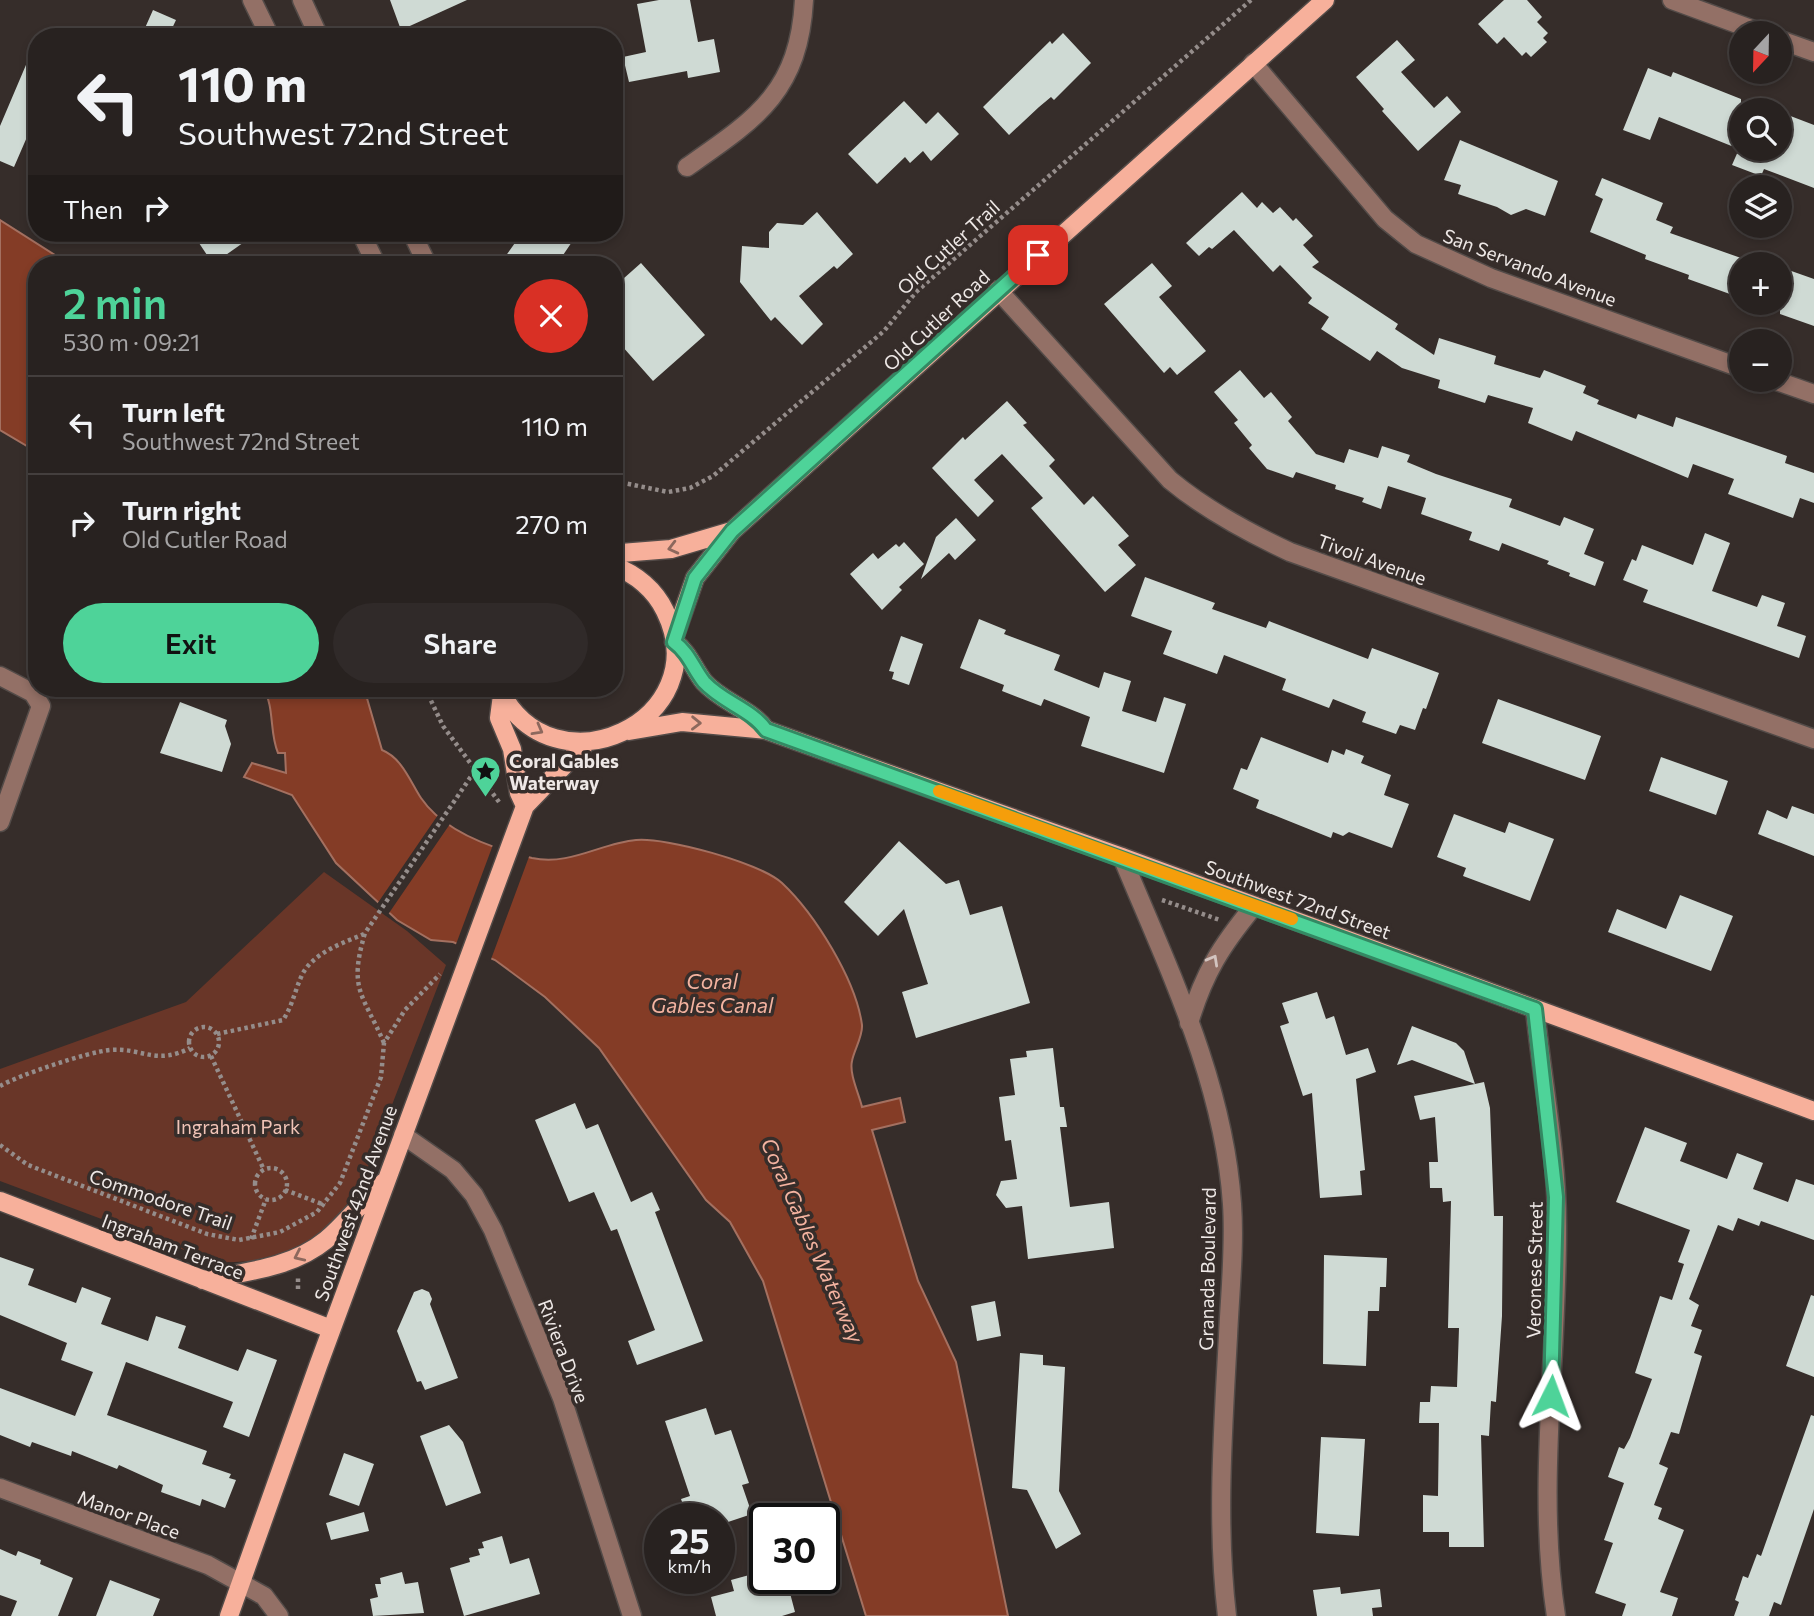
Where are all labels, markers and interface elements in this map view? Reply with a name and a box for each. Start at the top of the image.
north arrow [1729,21,1792,84]
map controls [1729,21,1792,392]
text: 110 m [178,52,307,112]
icon: left [63,56,154,147]
button: search [1729,98,1792,161]
text: Southwest 72nd Street [178,112,509,152]
button: layers [1729,175,1792,238]
icon: right [137,189,175,227]
text: Then [63,193,123,224]
street label: Old Cutler Trail [892,195,1004,299]
street label: San Servando Avenue [1440,223,1620,311]
pin [1008,225,1068,285]
icon: arrive [1019,236,1057,274]
button: + [1729,252,1792,315]
street label: Old Cutler Road [878,265,994,375]
text: 2 min [63,276,167,328]
button: close [514,279,588,353]
text: 530 m · 09:21 [63,328,200,356]
button: − [1729,329,1792,392]
text: Turn left [122,396,225,427]
icon: left [63,406,101,444]
text: 110 m [521,410,588,441]
text: Southwest 72nd Street [122,427,360,455]
text: Turn right [122,494,241,525]
icon: right [63,504,101,542]
text: 270 m [515,508,588,539]
text: Old Cutler Road [122,525,288,553]
street label: Tivoli Avenue [1314,529,1430,589]
one-way arrow [668,540,680,554]
button: Exit [63,603,319,683]
button: Share [333,603,588,683]
one-way arrow [691,715,702,730]
one-way arrow [531,722,544,735]
place label: Coral Gables Waterway [509,749,619,794]
place icon: Coral Gables Waterway [469,754,503,798]
street label: Southwest 72nd Street [1202,855,1394,943]
one-way arrow [1205,955,1218,967]
water label: Coral Gables Canal [651,968,774,1017]
street label: Southwest 42nd Avenue [309,1102,401,1304]
park label: Ingraham Park [176,1115,300,1138]
water label: Coral Gables Waterway [757,1134,870,1347]
street label: Commodore Trail [86,1164,236,1234]
street label: Granada Boulevard [1194,1187,1220,1351]
street label: Veronese Street [1521,1201,1547,1339]
street label: Ingraham Terrace [99,1208,247,1284]
one-way arrow [294,1248,306,1262]
street label: Riviera Drive [534,1296,594,1406]
position arrow [1514,1359,1588,1433]
street label: Manor Place [75,1485,183,1543]
speed limit sign: 30 [749,1503,840,1594]
text: 25 [669,1518,710,1561]
text: km/h [668,1555,711,1577]

